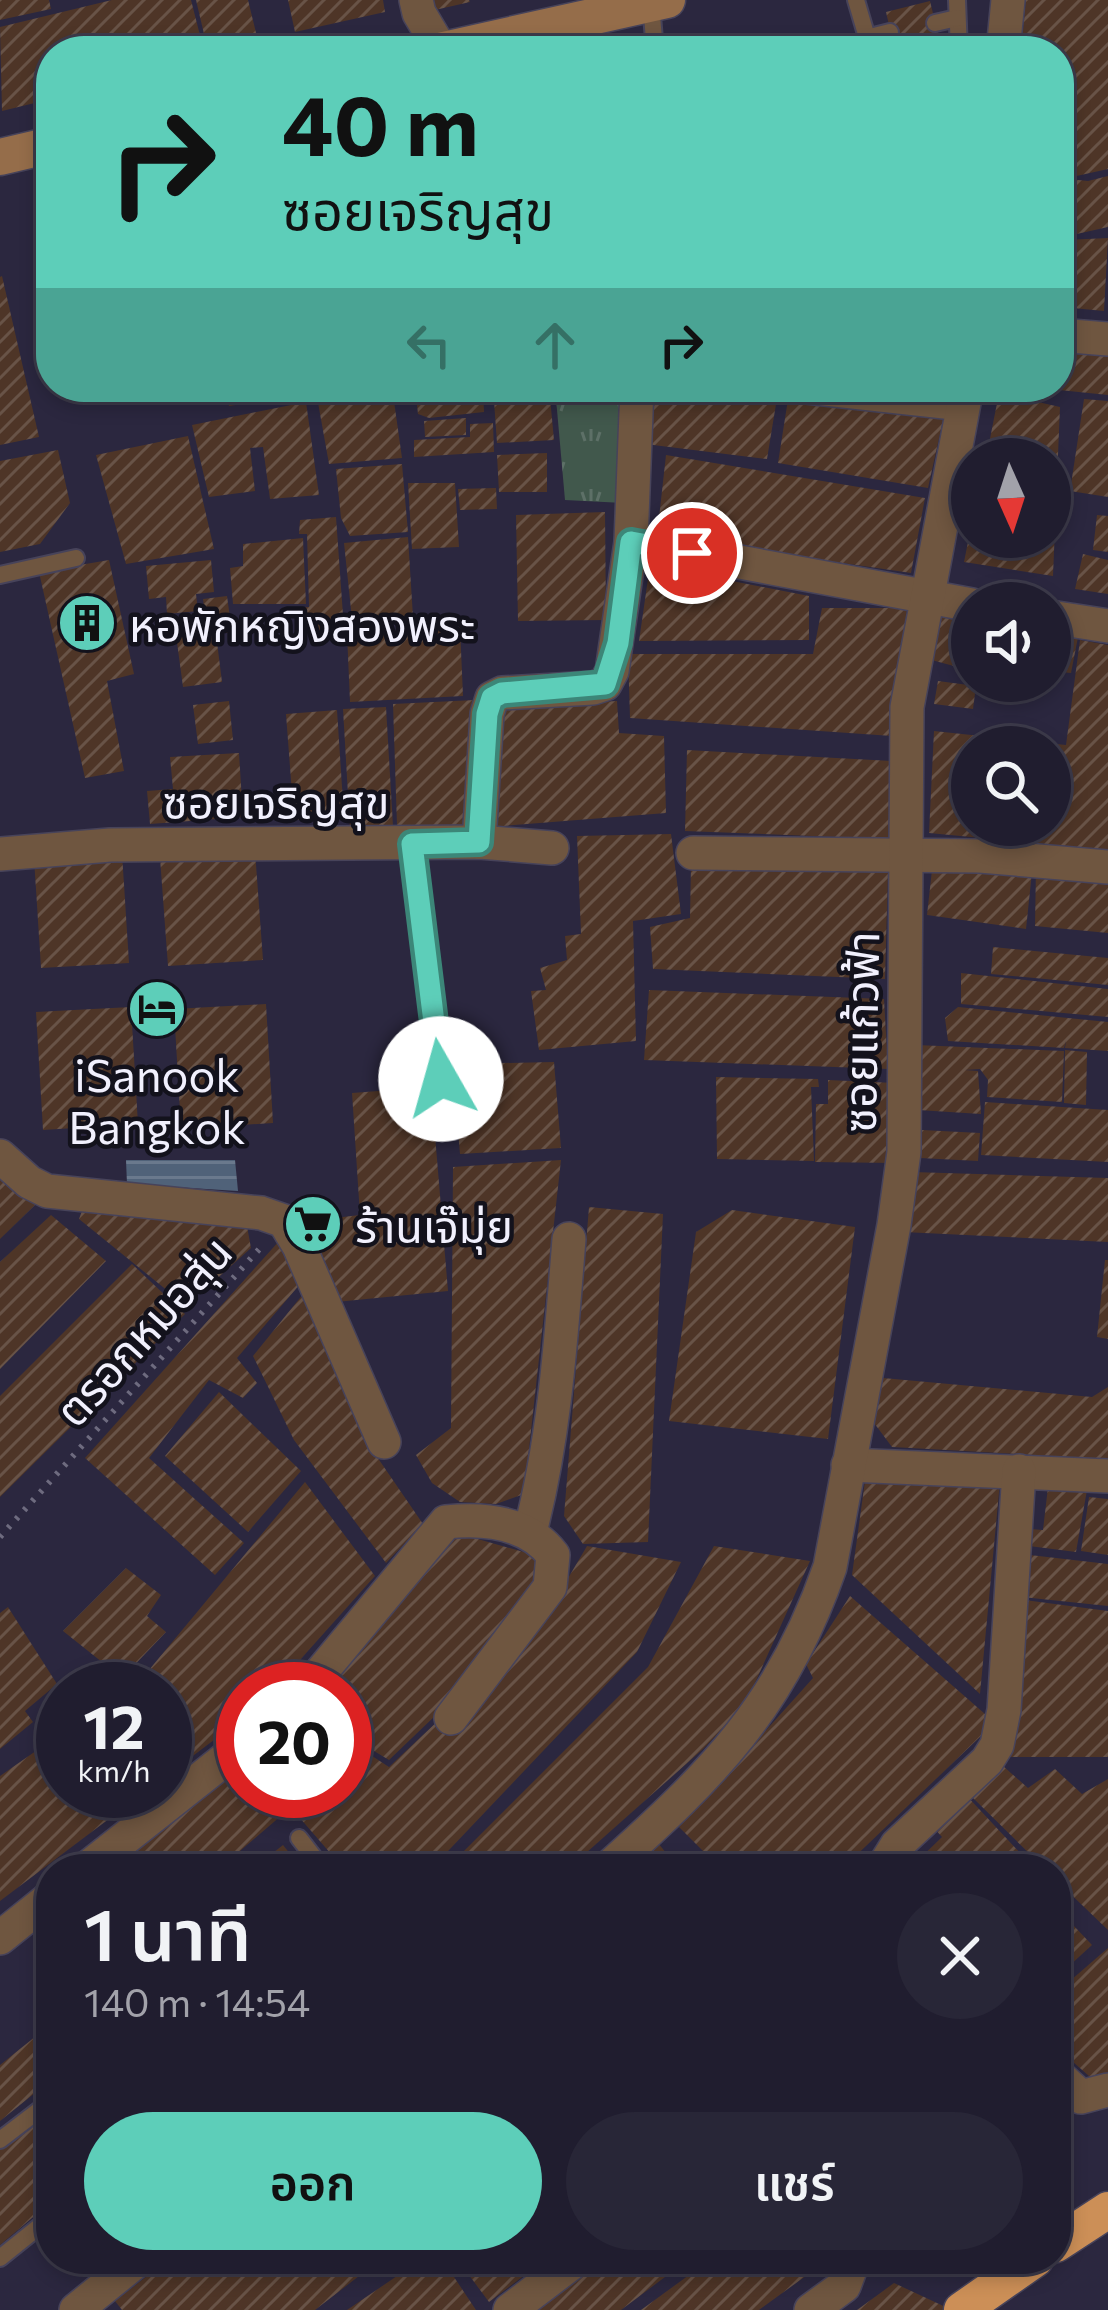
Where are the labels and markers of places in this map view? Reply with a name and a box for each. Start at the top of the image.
pin [641,502,743,604]
building icon: หอพักหญิงสองพระ [56,592,118,654]
place label: หอพักหญิงสองพระ [129,596,475,651]
hotel icon: iSanook Bangkok [126,978,188,1040]
place label: iSanook Bangkok [68,1046,246,1153]
supermarket icon: ร้านเจ๊มุ่ย [282,1193,344,1255]
place label: ร้านเจ๊มุ่ย [355,1197,513,1255]

